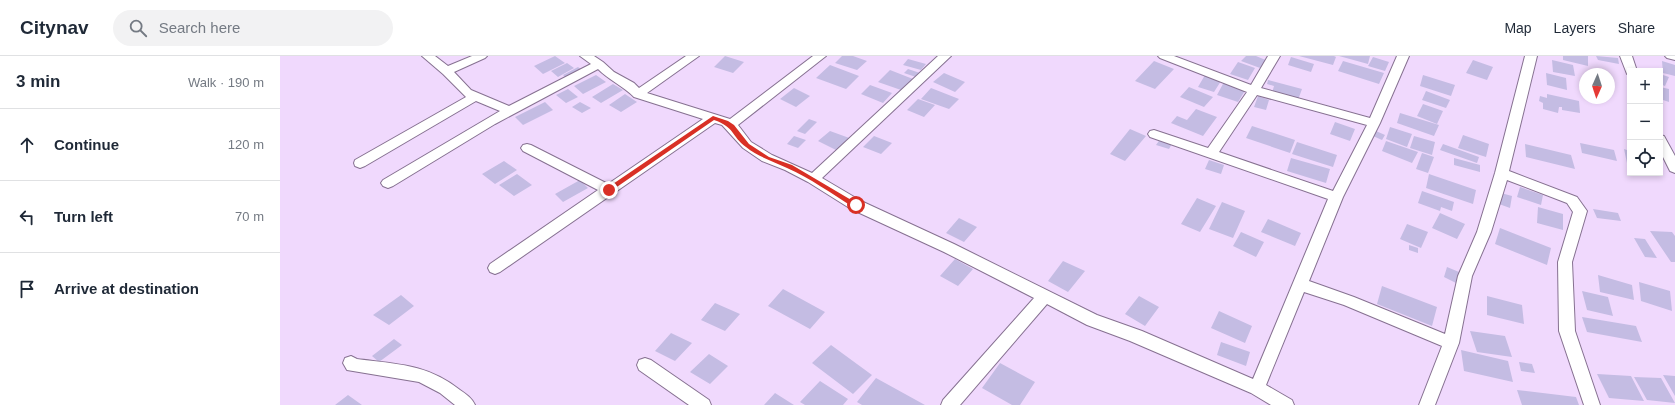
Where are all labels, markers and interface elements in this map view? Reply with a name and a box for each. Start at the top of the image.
search box [113,10,393,46]
text: Citynav [20,17,89,38]
icon: search [127,17,149,39]
text: Search here [159,19,240,36]
text: Map [1504,20,1532,36]
text: Layers [1554,20,1596,36]
text: Share [1618,20,1655,36]
north arrow [1579,68,1615,104]
map controls [1627,68,1663,176]
button: + [1627,68,1663,104]
text: 3 min [16,72,60,91]
text: Walk · 190 m [188,75,264,90]
button: − [1627,104,1663,140]
icon: ahead [16,134,38,156]
text: Continue [54,136,119,153]
text: 120 m [228,137,264,152]
button: locate [1627,140,1663,176]
route end [600,181,618,199]
route start [847,196,865,214]
icon: left [16,206,38,228]
text: Turn left [54,208,113,225]
text: 70 m [235,209,264,224]
icon: arrive [16,278,38,300]
text: Arrive at destination [54,280,199,297]

